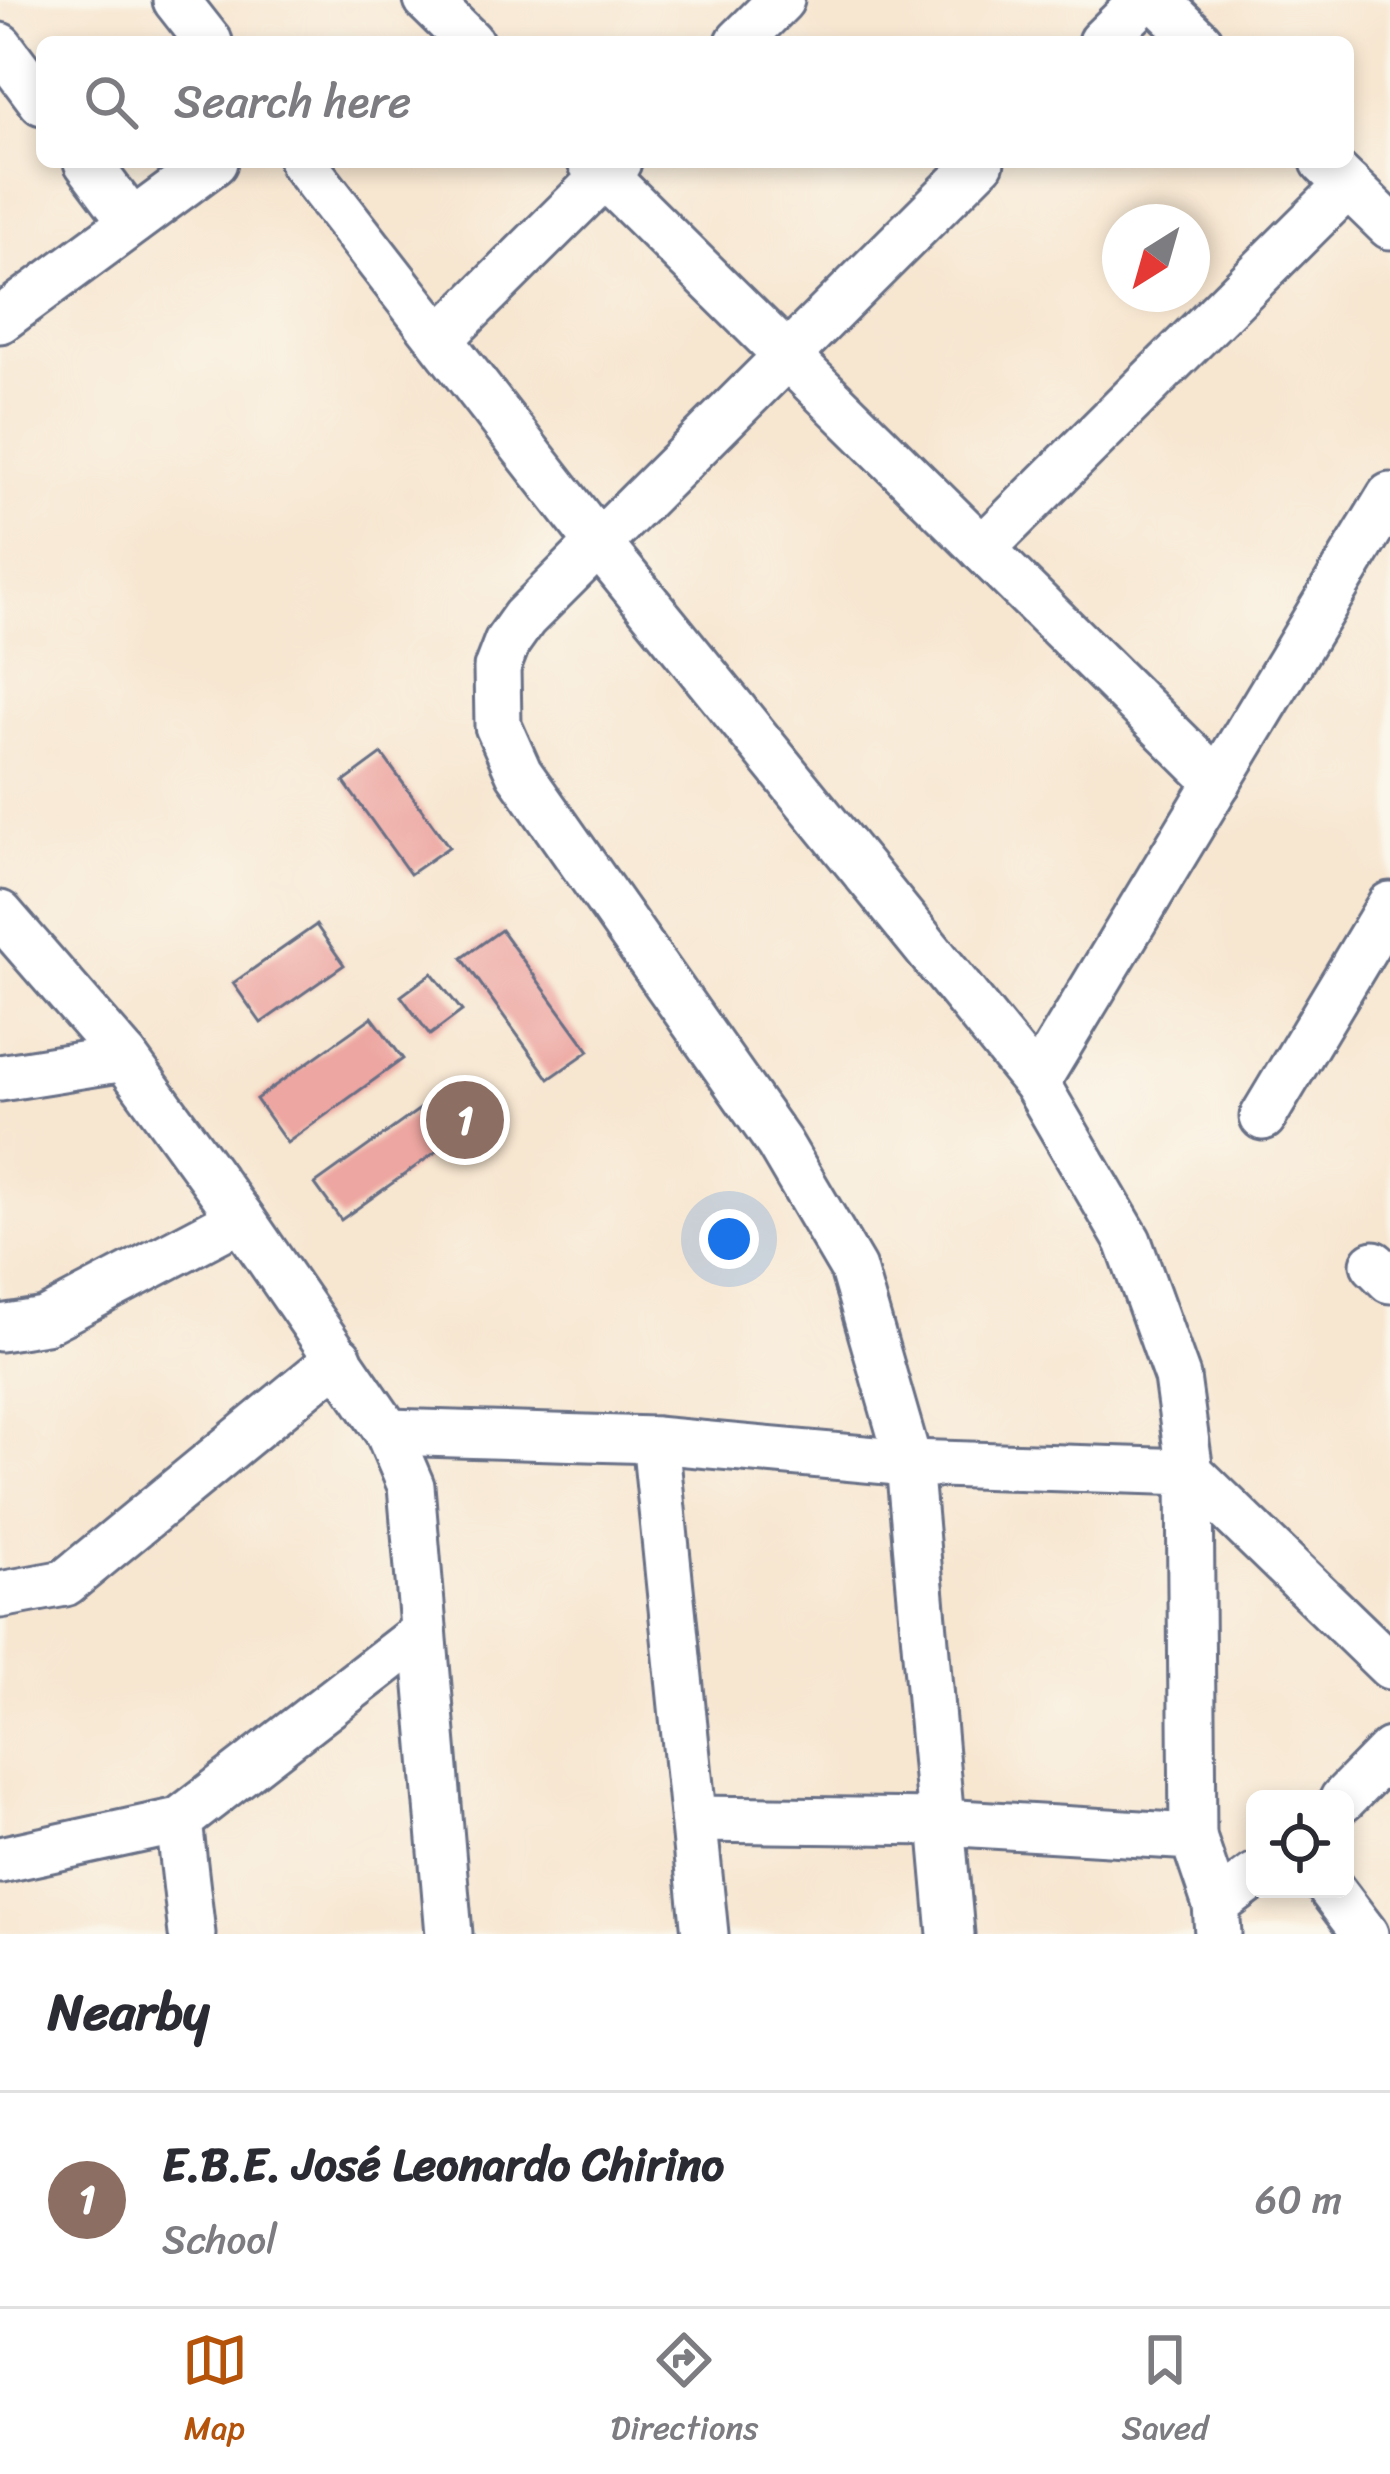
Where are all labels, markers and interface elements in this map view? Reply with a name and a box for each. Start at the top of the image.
search box [36,36,1354,168]
text: Search here [174,62,411,142]
icon: search [78,69,144,135]
north arrow [1102,204,1210,312]
pin: 1 [426,1075,504,1165]
your location [699,1209,759,1269]
map controls [1246,1790,1354,1898]
button: locate [1246,1790,1354,1898]
text: Nearby [48,1967,209,2057]
text: E.B.E. José Leonardo Chirino [162,2125,724,2205]
text: 1 [79,2165,95,2234]
text: 60 m [1255,2165,1342,2234]
text: School [162,2205,277,2274]
tab: Map [182,2327,248,2457]
tab: Directions [611,2327,758,2457]
tab: Saved [1121,2327,1208,2457]

